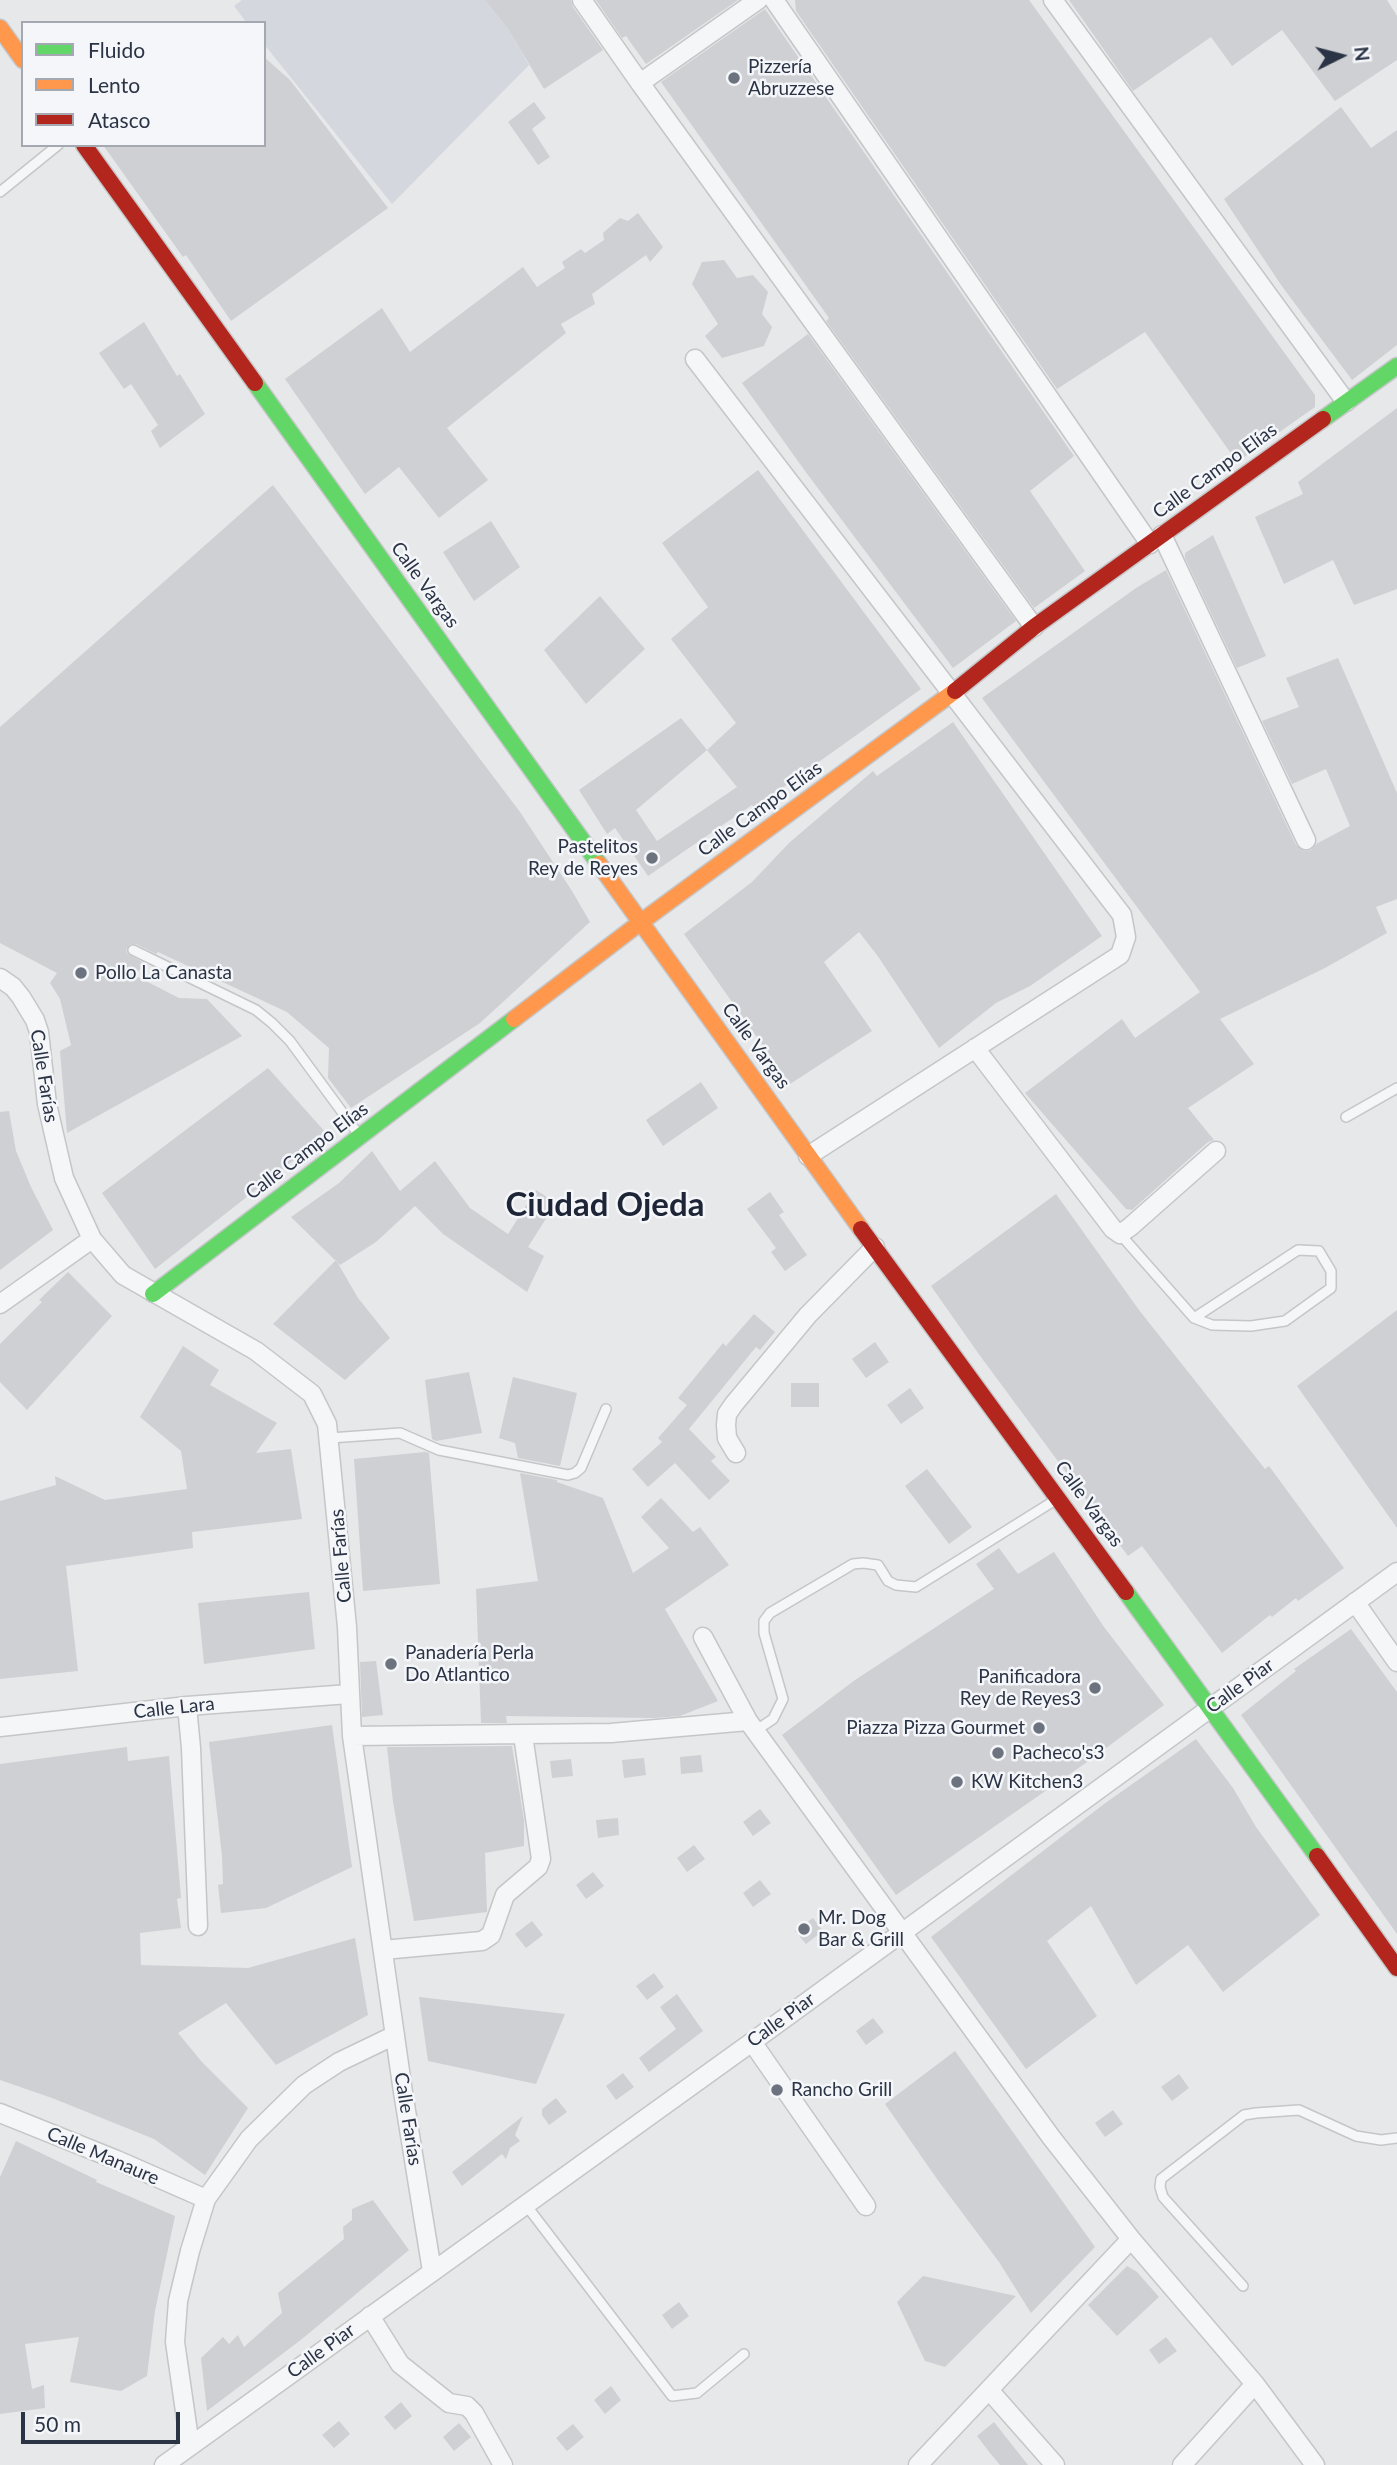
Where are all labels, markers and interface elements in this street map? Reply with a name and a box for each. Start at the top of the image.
legend [21,21,266,147]
north arrow [1306,21,1376,91]
text: Fluido [88,37,145,62]
text: N [1350,45,1375,62]
place label: Pizzería Abruzzese [748,56,834,100]
marker: Pizzería Abruzzese [726,70,742,86]
text: Lento [88,72,140,97]
text: Atasco [88,107,150,132]
street label: Calle Campo Elías [1149,418,1281,524]
street label: Calle Vargas [386,537,464,633]
street label: Calle Campo Elías [694,756,826,862]
place label: Pastelitos Rey de Reyes [528,836,638,880]
marker: Pastelitos Rey de Reyes [644,850,660,866]
place label: Pollo La Canasta [95,962,232,984]
marker: Pollo La Canasta [73,965,89,981]
street label: Calle Vargas [717,998,795,1094]
street label: Calle Farías [25,1028,63,1124]
street label: Calle Campo Elías [241,1097,373,1205]
district label: Ciudad Ojeda [506,1185,704,1225]
street label: Calle Vargas [1050,1456,1128,1552]
street label: Calle Farías [326,1508,356,1604]
place label: Panadería Perla Do Atlantico [405,1642,534,1686]
street label: Calle Piar [1202,1654,1278,1718]
marker: Panadería Perla Do Atlantico [383,1656,399,1672]
place label: Panificadora Rey de Reyes3 [960,1666,1081,1710]
marker: Panificadora Rey de Reyes3 [1087,1680,1103,1696]
street label: Calle Lara [132,1692,216,1724]
place label: Piazza Pizza Gourmet [846,1717,1025,1739]
marker: Piazza Pizza Gourmet [1031,1720,1047,1736]
place label: Pacheco's3 [1012,1742,1104,1764]
marker: Pacheco's3 [990,1745,1006,1761]
place label: KW Kitchen3 [971,1771,1083,1793]
marker: KW Kitchen3 [949,1774,965,1790]
place label: Mr. Dog Bar & Grill [818,1907,904,1951]
marker: Mr. Dog Bar & Grill [796,1921,812,1937]
street label: Calle Piar [743,1988,819,2052]
street label: Calle Farías [389,2071,427,2167]
place label: Rancho Grill [791,2079,892,2101]
marker: Rancho Grill [769,2082,785,2098]
street label: Calle Manaure [43,2122,163,2190]
street label: Calle Piar [283,2319,359,2383]
scale bar [24,2398,184,2442]
text: 50 m [34,2411,81,2436]

